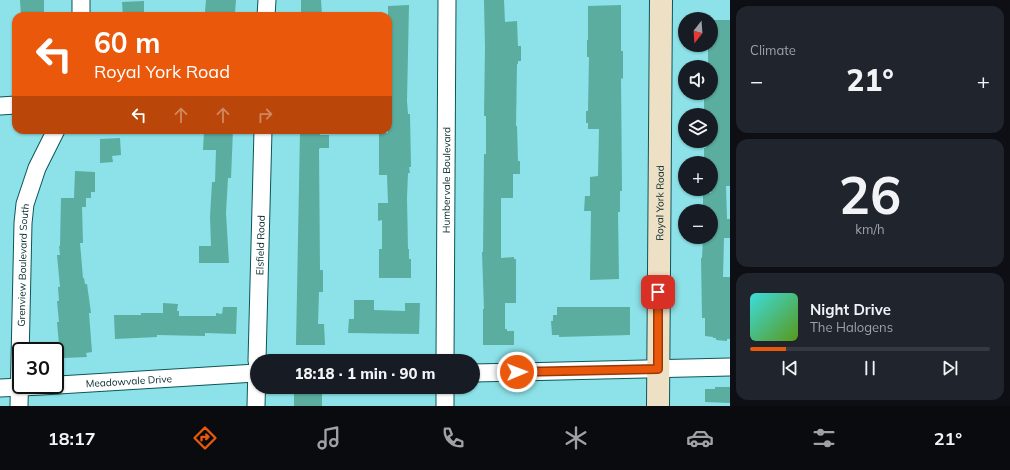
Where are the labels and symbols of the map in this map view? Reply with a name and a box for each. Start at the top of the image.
north arrow [678,12,718,52]
street label: Humbervale Boulevard [439,127,453,233]
street label: Royal York Road [653,165,666,241]
street label: Grenview Boulevard South [14,203,32,327]
street label: Elsfield Road [253,215,267,275]
pin [641,275,675,309]
speed limit sign: 30 [12,342,64,394]
position arrow [496,351,538,393]
street label: Meadowvale Drive [85,372,172,390]

